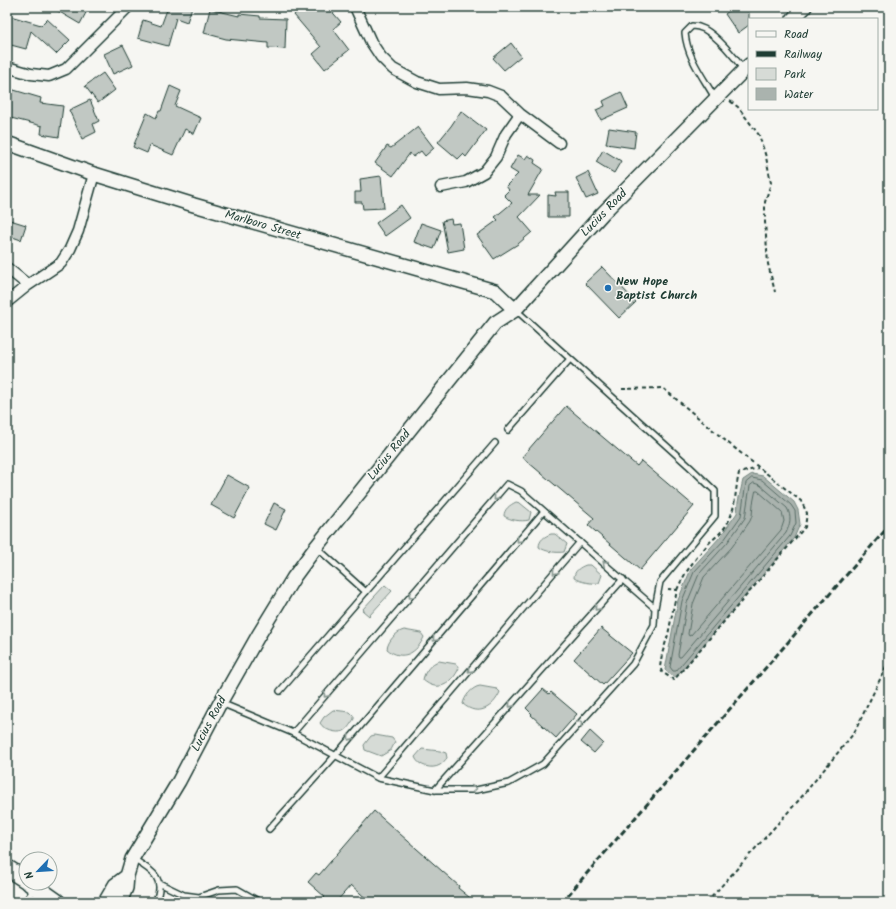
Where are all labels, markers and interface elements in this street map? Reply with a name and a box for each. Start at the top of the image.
legend [748,18,878,110]
text: Road [784,25,809,44]
text: Railway [784,45,822,64]
text: Park [784,65,806,84]
text: Water [784,85,814,104]
street label: Lucius Road [576,184,632,241]
street label: Marlboro Street [223,205,304,245]
place label: New Hope Baptist Church [616,272,697,305]
marker: New Hope Baptist Church [603,283,613,293]
street label: Lucius Road [363,425,416,484]
one-way arrow [493,493,500,500]
one-way arrow [517,536,524,543]
one-way arrow [602,561,610,568]
one-way arrow [552,567,559,574]
one-way arrow [408,591,415,599]
one-way arrow [594,603,602,611]
one-way arrow [432,635,439,642]
one-way arrow [468,666,475,673]
one-way arrow [324,690,331,697]
street label: Lucius Road [186,692,232,755]
one-way arrow [508,700,515,708]
one-way arrow [575,720,582,728]
one-way arrow [347,733,355,741]
one-way arrow [471,785,477,794]
north arrow [18,851,58,891]
text: N [20,868,39,882]

